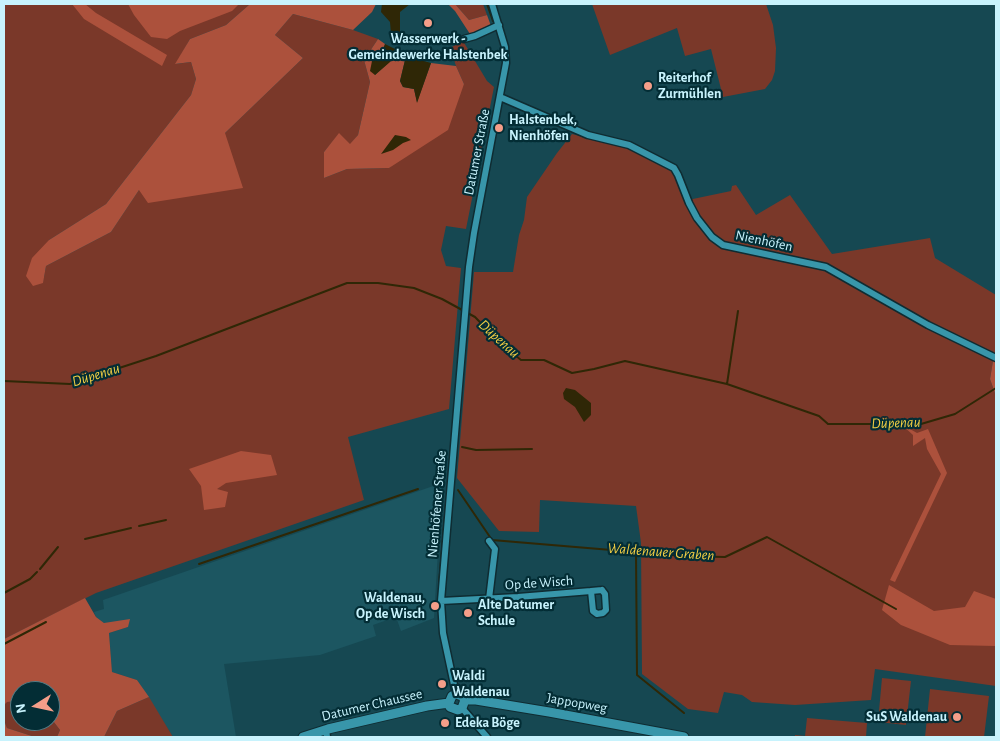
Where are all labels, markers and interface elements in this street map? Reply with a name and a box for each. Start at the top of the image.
marker: Wasserwerk - Gemeindewerke Halstenbek [422,17,434,29]
place label: Wasserwerk - Gemeindewerke Halstenbek [349,31,507,64]
place label: Reiterhof Zurmühlen [658,70,721,102]
marker: Reiterhof Zurmühlen [642,80,654,92]
street label: Datumer Straße [460,107,494,197]
place label: Halstenbek, Nienhöfen [509,112,577,144]
marker: Halstenbek, Nienhöfen [493,122,505,134]
street label: Nienhöfen [734,227,794,255]
water label: Düpenau [475,316,523,362]
water label: Düpenau [70,359,122,391]
water label: Düpenau [871,413,921,433]
street label: Nienhöfener Straße [424,450,450,558]
water label: Waldenauer Graben [607,539,715,565]
street label: Op de Wisch [504,572,574,594]
place label: Waldenau, Op de Wisch [356,590,425,622]
place label: Alte Datumer Schule [478,597,554,630]
marker: Waldenau, Op de Wisch [429,600,441,612]
marker: Alte Datumer Schule [462,607,474,619]
place label: Waldi Waldenau [452,668,510,700]
marker: Waldi Waldenau [436,678,448,690]
north arrow [10,681,60,731]
street label: Datumer Chaussee [320,685,424,725]
street label: Jappopweg [546,689,608,717]
text: N [13,702,29,714]
place label: SuS Waldenau [866,709,947,725]
marker: SuS Waldenau [951,711,963,723]
place label: Edeka Böge [455,715,520,731]
marker: Edeka Böge [439,717,451,729]

